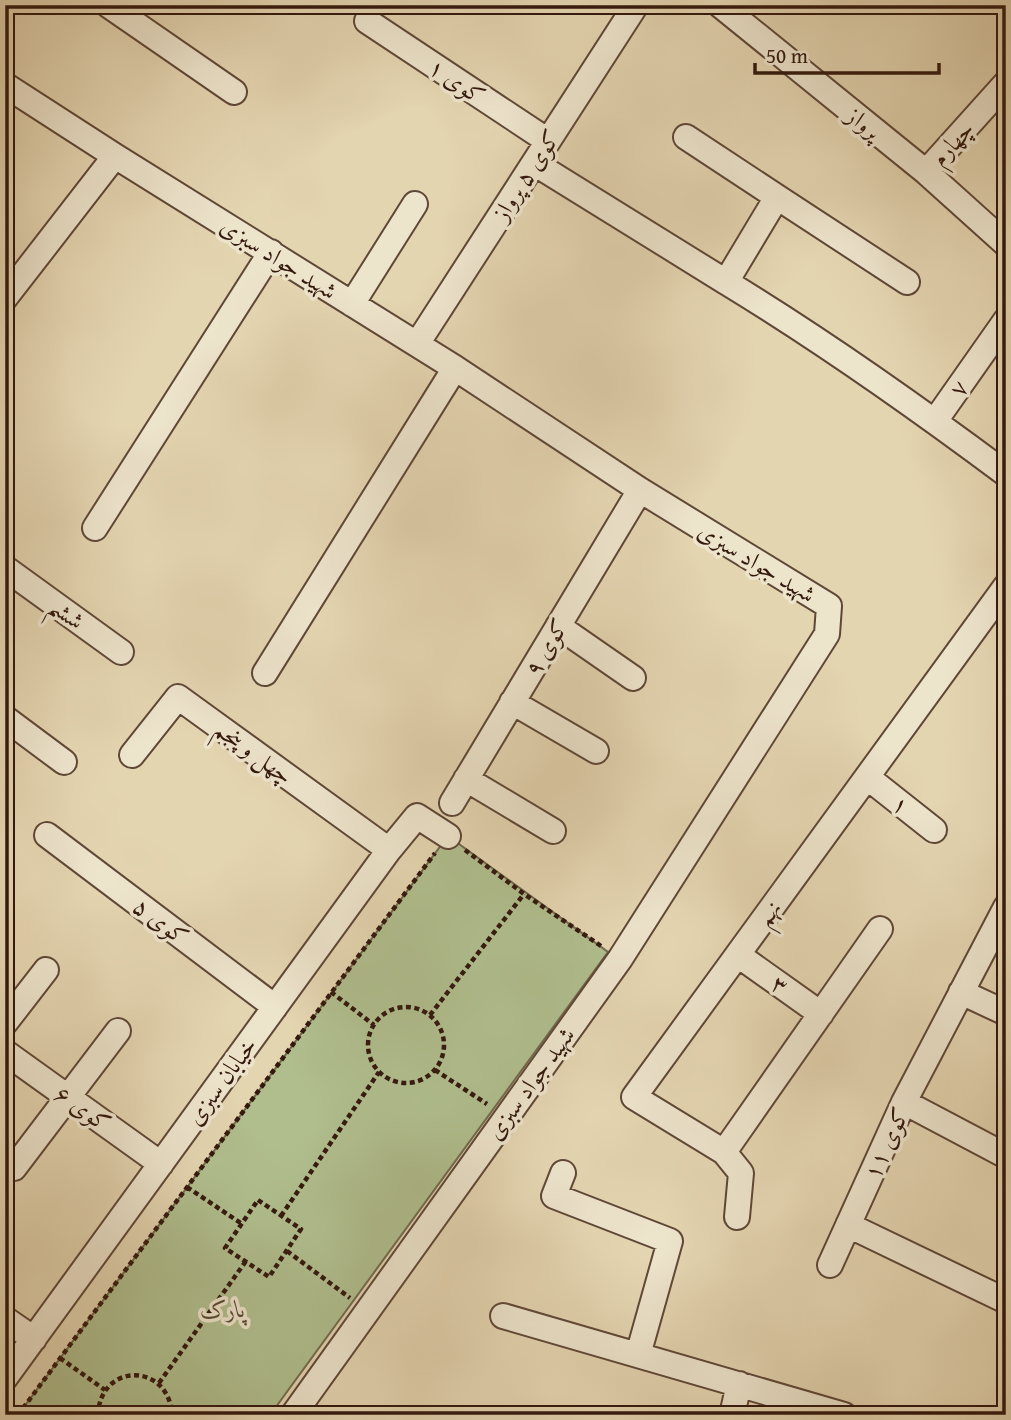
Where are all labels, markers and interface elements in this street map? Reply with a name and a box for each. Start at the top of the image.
scale bar [755,32,939,76]
text: 50 m [766,40,808,71]
street label: کوی ۱ [422,49,492,113]
street label: پرواز [838,97,891,150]
street label: چهارم [922,112,985,176]
street label: کوی ۵ پرواز [482,122,569,229]
street label: شهید جواد سبزی [214,208,344,308]
street label: ۷ [940,372,976,404]
street label: شهید جواد سبزی [691,513,823,611]
street label: ششم [38,588,92,643]
street label: کوی ۹ [515,612,577,682]
street label: چهل و پنجم [205,712,300,797]
street label: ۱ [885,786,917,822]
street label: کوی ۵ [126,888,196,954]
street label: نهم [746,892,794,936]
street label: ۳ [764,966,796,1002]
street label: شهید جواد سبزی [477,1019,583,1147]
street label: خیابان سبزی [177,1030,265,1132]
street label: کوی ۶ [48,1076,118,1140]
street label: کوی ۱۱ [854,1101,918,1185]
park label: پارک [201,1291,248,1326]

